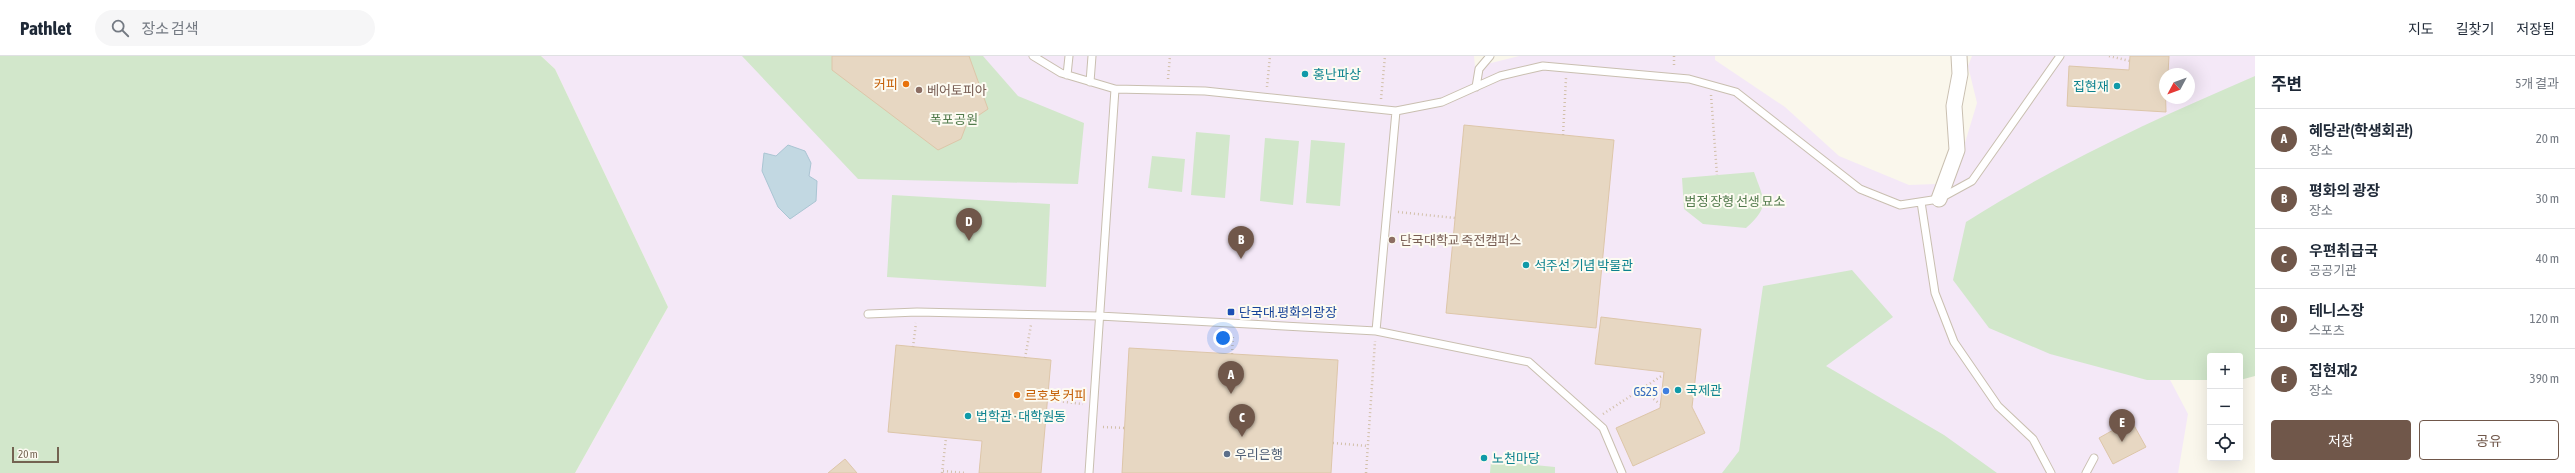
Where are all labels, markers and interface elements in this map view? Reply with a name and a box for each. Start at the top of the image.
search box [95,10,375,46]
text: Pathlet [20,17,71,39]
icon: search [109,17,131,39]
text: 장소 검색 [141,20,199,37]
text: 지도 [2408,21,2434,37]
text: 길찾기 [2456,21,2494,37]
text: 저장됨 [2516,21,2555,37]
place label: 홍난파상 [1313,67,1361,82]
north arrow [2159,68,2195,104]
marker: 홍난파상 [1300,69,1310,79]
text: 주변 [2271,74,2302,94]
text: 5개 결과 [2515,76,2559,91]
place label: 커피 [874,77,898,92]
marker: 커피 [901,79,911,89]
place label: 집현재 [2073,79,2109,94]
marker: 집현재 [2112,81,2122,91]
place label: 베어토피아 [927,83,987,98]
marker: 베어토피아 [914,85,924,95]
park label: 폭포공원 [930,112,978,127]
text: 혜당관(학생회관) [2309,122,2413,139]
text: A [2281,131,2287,146]
text: 20 m [2536,131,2559,146]
text: 장소 [2309,143,2333,158]
text: 평화의 광장 [2309,182,2380,199]
text: B [2281,191,2287,206]
text: 30 m [2536,191,2559,206]
park label: 범정 장형 선생 묘소 [1684,194,1786,209]
text: 장소 [2309,203,2333,218]
pin: D [956,208,982,241]
pin: B [1228,226,1254,259]
place label: 단국대학교 죽전캠퍼스 [1400,233,1521,248]
marker: 단국대학교 죽전캠퍼스 [1387,235,1397,245]
text: 우편취급국 [2309,242,2378,259]
text: C [2281,251,2287,266]
text: 40 m [2536,251,2559,266]
place label: 석주선 기념 박물관 [1534,258,1633,273]
marker: 석주선 기념 박물관 [1521,260,1531,270]
text: 공공기관 [2309,263,2357,278]
text: 테니스장 [2309,302,2364,319]
place label: 단국대.평화의광장 [1239,305,1337,320]
marker: 단국대.평화의광장 [1226,307,1236,317]
text: D [2280,311,2288,326]
text: 120 m [2530,311,2559,326]
text: 스포츠 [2309,323,2345,338]
your location [1213,328,1233,348]
map controls [2207,353,2243,461]
button: + [2207,353,2243,389]
pin: A [1218,361,1244,394]
text: 집현재2 [2309,362,2357,379]
text: E [2281,371,2287,386]
text: 390 m [2530,371,2559,386]
place label: 국제관 [1686,383,1722,398]
text: 장소 [2309,383,2333,398]
place label: GS25 [1633,384,1658,399]
marker: 국제관 [1673,385,1683,395]
marker: GS25 [1661,386,1671,396]
place label: 르호봇 커피 [1025,388,1087,403]
button: − [2207,389,2243,425]
marker: 르호봇 커피 [1012,390,1022,400]
pin: C [1229,404,1255,437]
place label: 법학관 · 대학원동 [976,409,1066,424]
pin: E [2109,409,2135,442]
marker: 법학관 · 대학원동 [963,411,973,421]
button: 저장 [2271,420,2411,460]
button: 공유 [2419,420,2559,460]
button: locate [2207,425,2243,461]
scale bar [12,445,59,464]
place label: 우리은행 [1235,447,1283,462]
text: 20 m [18,448,38,460]
marker: 우리은행 [1222,449,1232,459]
place label: 노천마당 [1492,451,1540,466]
marker: 노천마당 [1479,453,1489,463]

